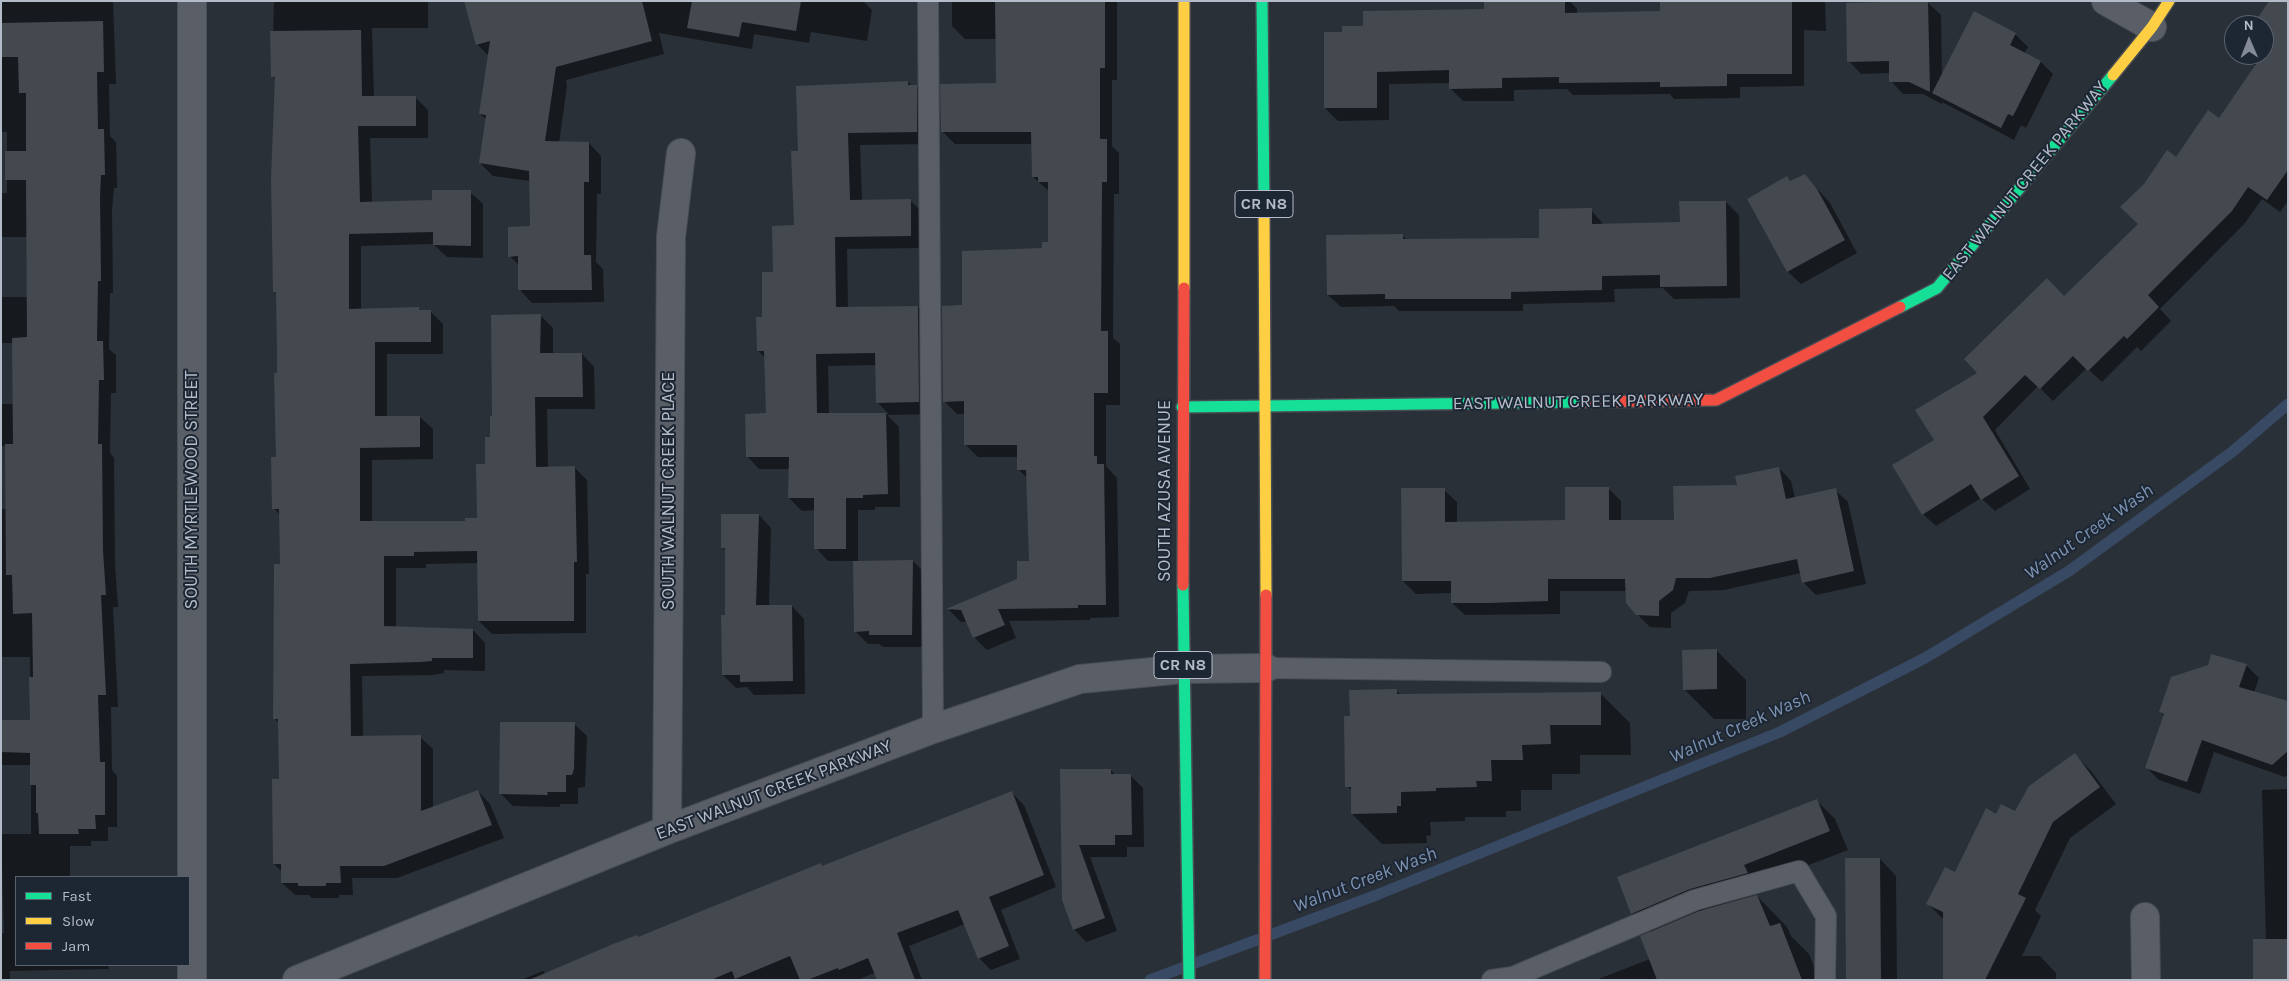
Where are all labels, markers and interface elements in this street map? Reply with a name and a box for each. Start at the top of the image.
north arrow [2224,15,2274,65]
text: N [2244,17,2254,34]
street label: EAST WALNUT CREEK PARKWAY [1938,77,2112,285]
road number: CR N8 [1235,190,1293,218]
street label: SOUTH MYRTLEWOOD STREET [181,371,203,609]
street label: SOUTH WALNUT CREEK PLACE [658,372,680,610]
street label: EAST WALNUT CREEK PARKWAY [1453,389,1703,415]
street label: SOUTH AZUSA AVENUE [1154,400,1176,582]
water label: Walnut Creek Wash [2020,479,2158,585]
road number: CR N8 [1154,652,1212,678]
water label: Walnut Creek Wash [1666,686,1814,768]
street label: EAST WALNUT CREEK PARKWAY [653,735,895,845]
water label: Walnut Creek Wash [1290,842,1440,918]
legend [15,876,190,966]
text: Fast [62,887,91,905]
text: Slow [62,912,94,930]
text: Jam [62,937,90,955]

